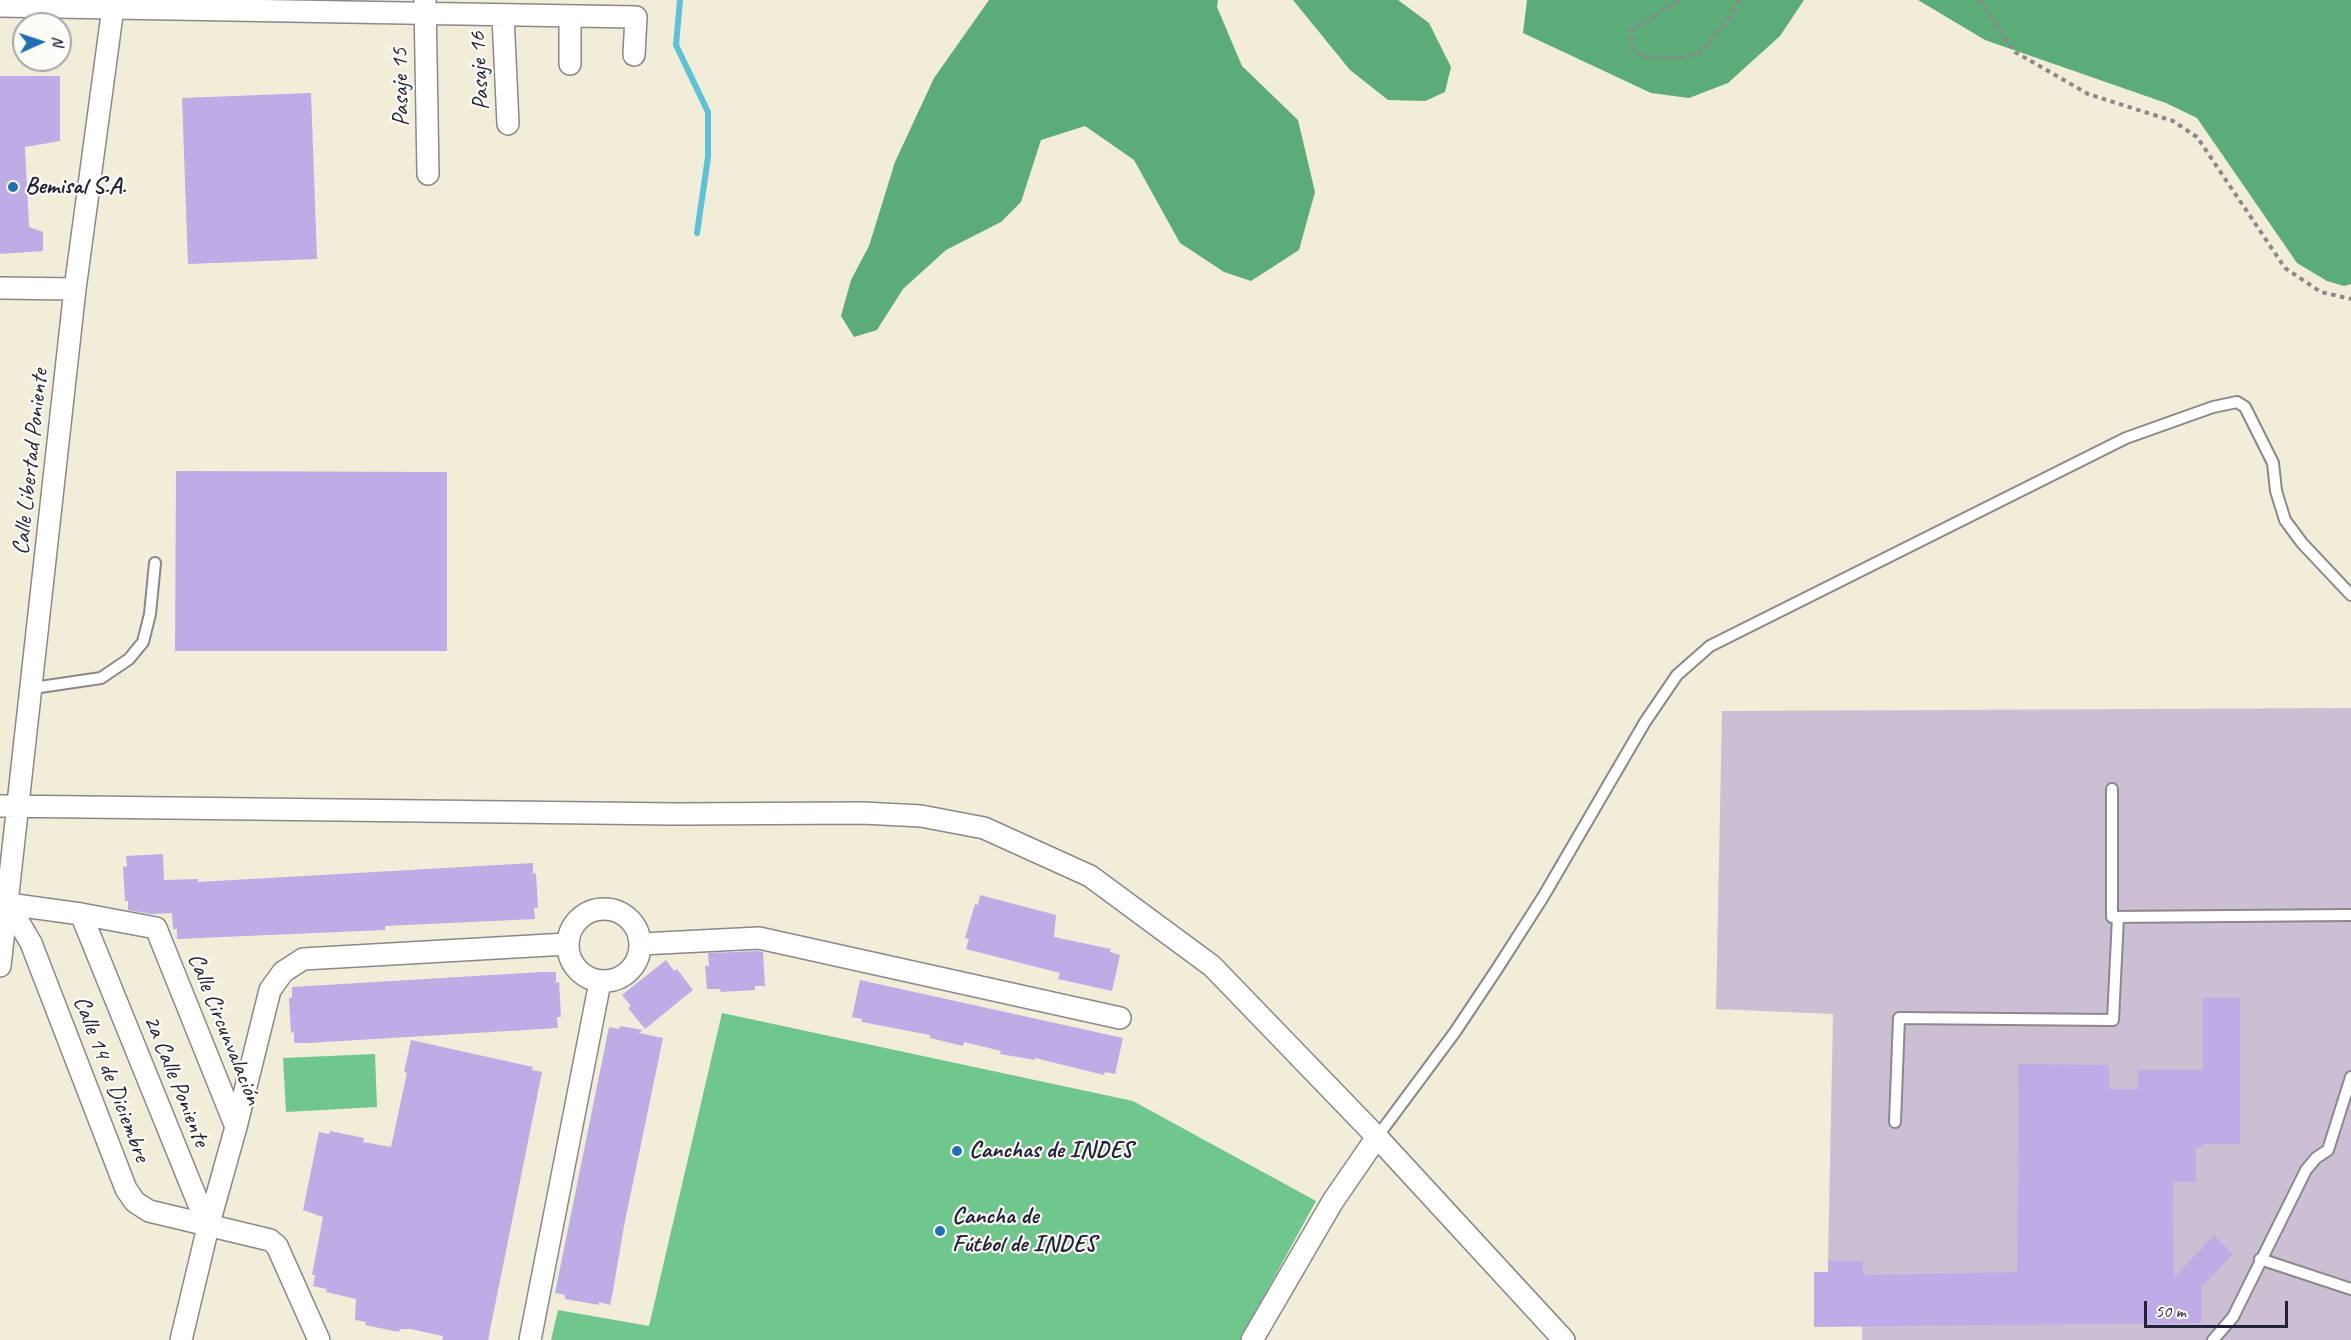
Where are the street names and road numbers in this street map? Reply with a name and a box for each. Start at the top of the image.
street label: Pasaje 16 [464,31,496,111]
street label: Pasaje 15 [386,47,416,127]
street label: Calle Libertad Poniente [7,368,55,556]
street label: Calle Circunvalación [180,949,268,1109]
street label: Calle 14 de Diciembre [66,992,156,1166]
street label: 2a Calle Poniente [137,1011,215,1151]

